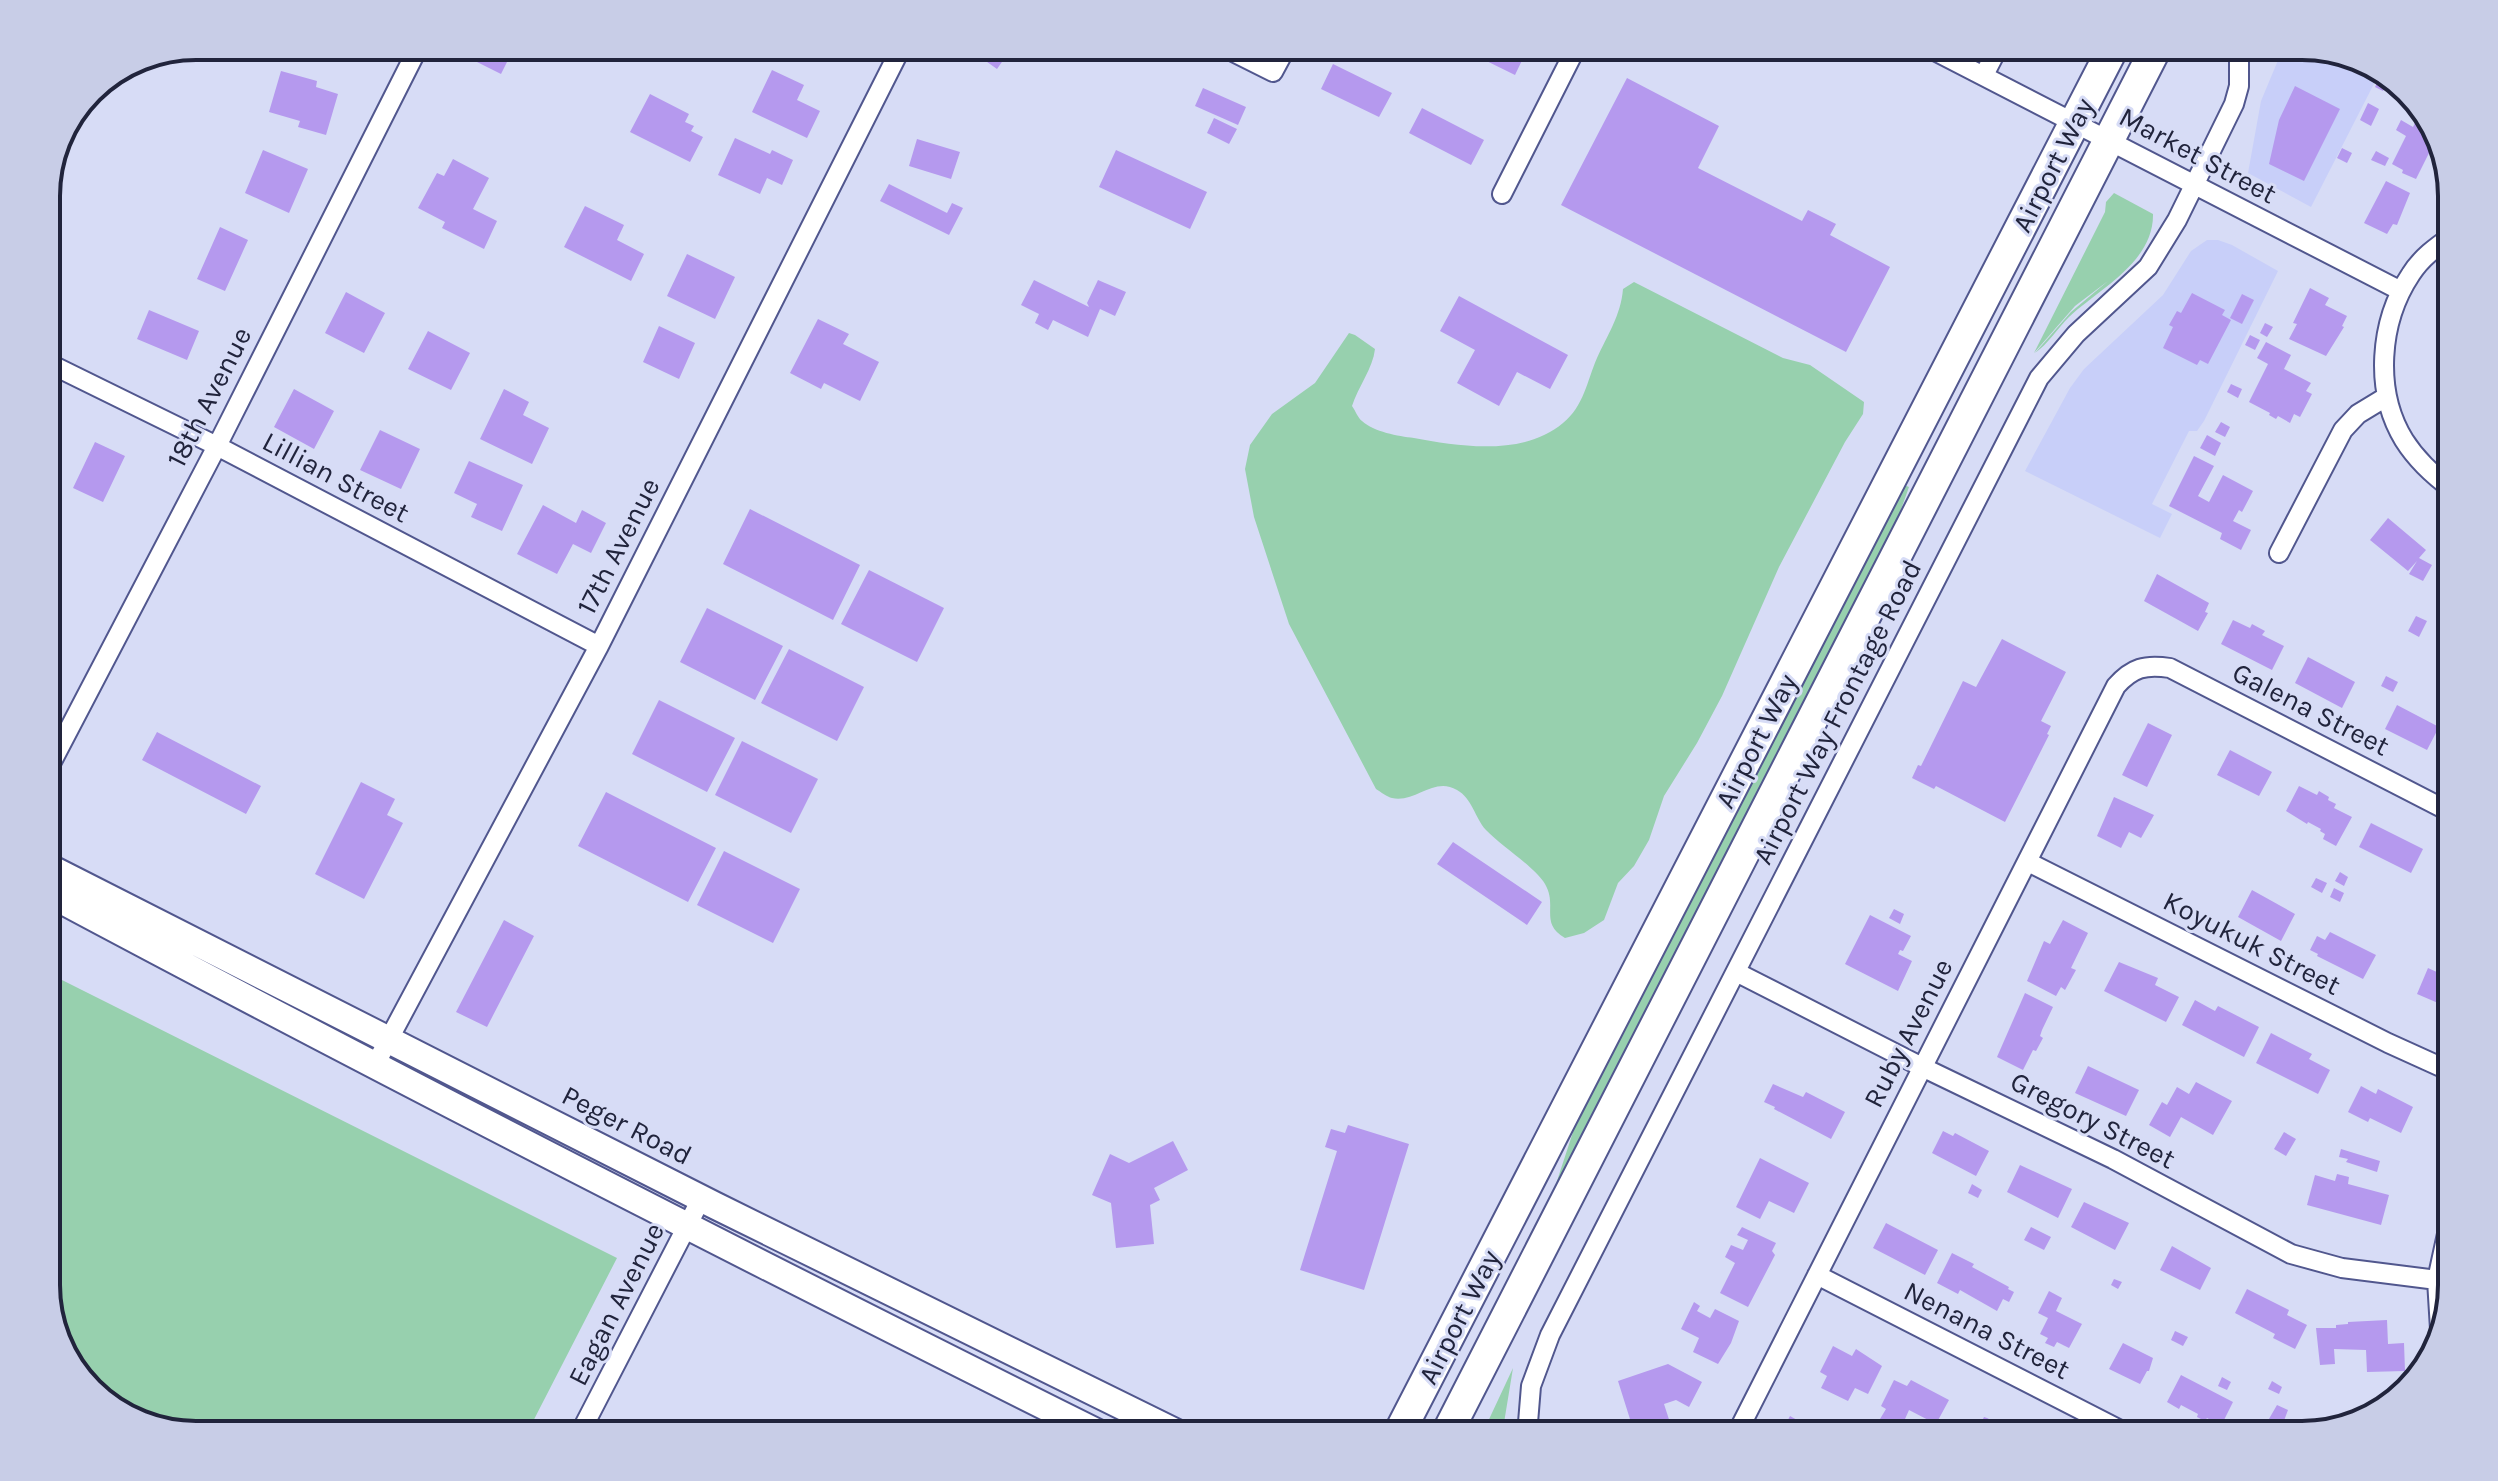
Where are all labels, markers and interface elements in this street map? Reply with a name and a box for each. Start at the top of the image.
street label: Airport Way [2005,92,2101,238]
street label: Market Street [2114,100,2282,210]
street label: 18th Avenue [160,321,258,473]
street label: Lillian Street [257,425,415,529]
street label: 17th Avenue [570,472,666,620]
street label: Airport Way Frontage Road [1746,554,1928,870]
street label: Galena Street [2227,655,2395,763]
street label: Airport Way [1708,668,1804,814]
street label: Koyukuk Street [2158,884,2346,1002]
street label: Ruby Avenue [1856,953,1960,1113]
street label: Gregory Street [2005,1064,2181,1176]
street label: Peger Road [557,1078,697,1172]
street label: Eagan Avenue [561,1217,671,1391]
street label: Airport Way [1411,1244,1507,1390]
street label: Nenana Street [1899,1274,2075,1386]

